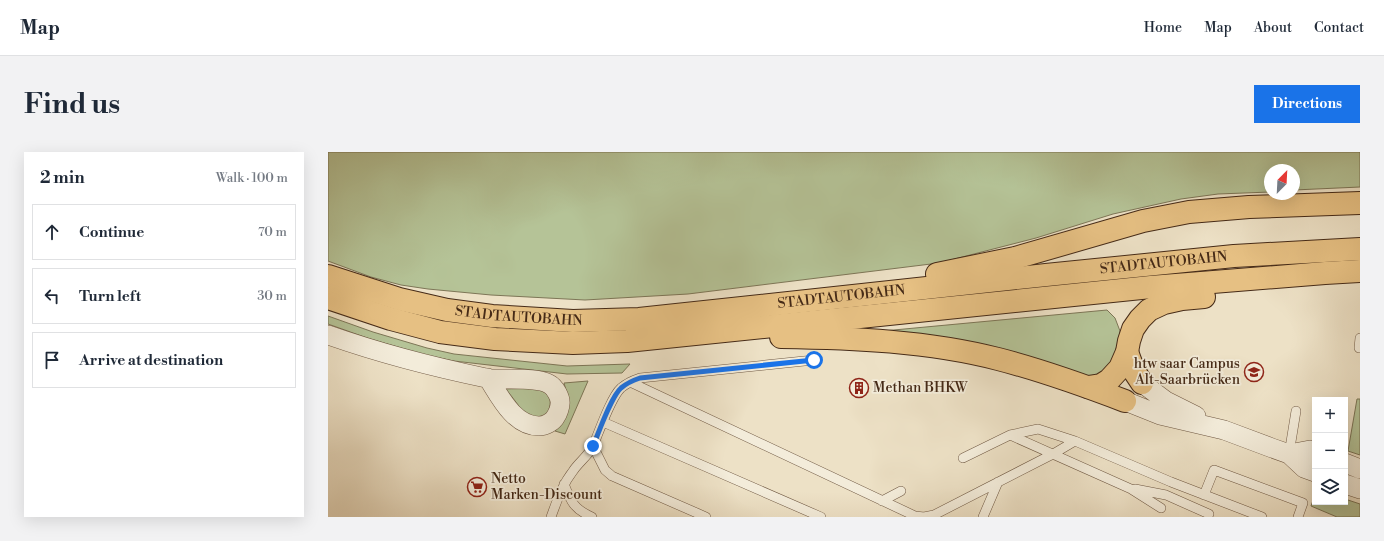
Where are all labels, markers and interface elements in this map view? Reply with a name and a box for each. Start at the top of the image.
text: Map [20,16,60,40]
text: Home [1144,19,1182,37]
text: Map [1204,19,1232,37]
text: About [1254,19,1292,37]
text: Contact [1314,19,1364,37]
button: Directions [1254,85,1360,123]
text: Find us [24,87,120,122]
north arrow [1264,164,1300,200]
text: 2 min [40,167,85,189]
text: Walk · 100 m [216,170,288,186]
icon: ahead [41,221,63,243]
text: Continue [79,223,144,242]
text: 70 m [258,224,287,240]
street label: STADTAUTOBAHN [1099,248,1229,279]
street label: STADTAUTOBAHN [777,281,907,313]
icon: left [41,285,63,307]
text: Turn left [79,287,141,306]
text: 30 m [257,288,287,304]
street label: STADTAUTOBAHN [454,302,584,330]
icon: arrive [41,349,63,371]
text: Arrive at destination [79,351,223,370]
route start [805,351,823,369]
place label: htw saar Campus Alt-Saarbrücken [1134,355,1241,389]
school or university icon: htw saar Campus Alt-Saarbrücken [1243,361,1265,383]
building icon: Methan BHKW [848,377,870,399]
place label: Methan BHKW [873,379,969,397]
map controls [1312,397,1348,505]
button: + [1312,397,1348,433]
button: − [1312,433,1348,469]
route end [584,437,602,455]
button: layers [1312,469,1348,505]
place label: Netto Marken-Discount [491,470,602,504]
supermarket icon: Netto Marken-Discount [466,476,488,498]

